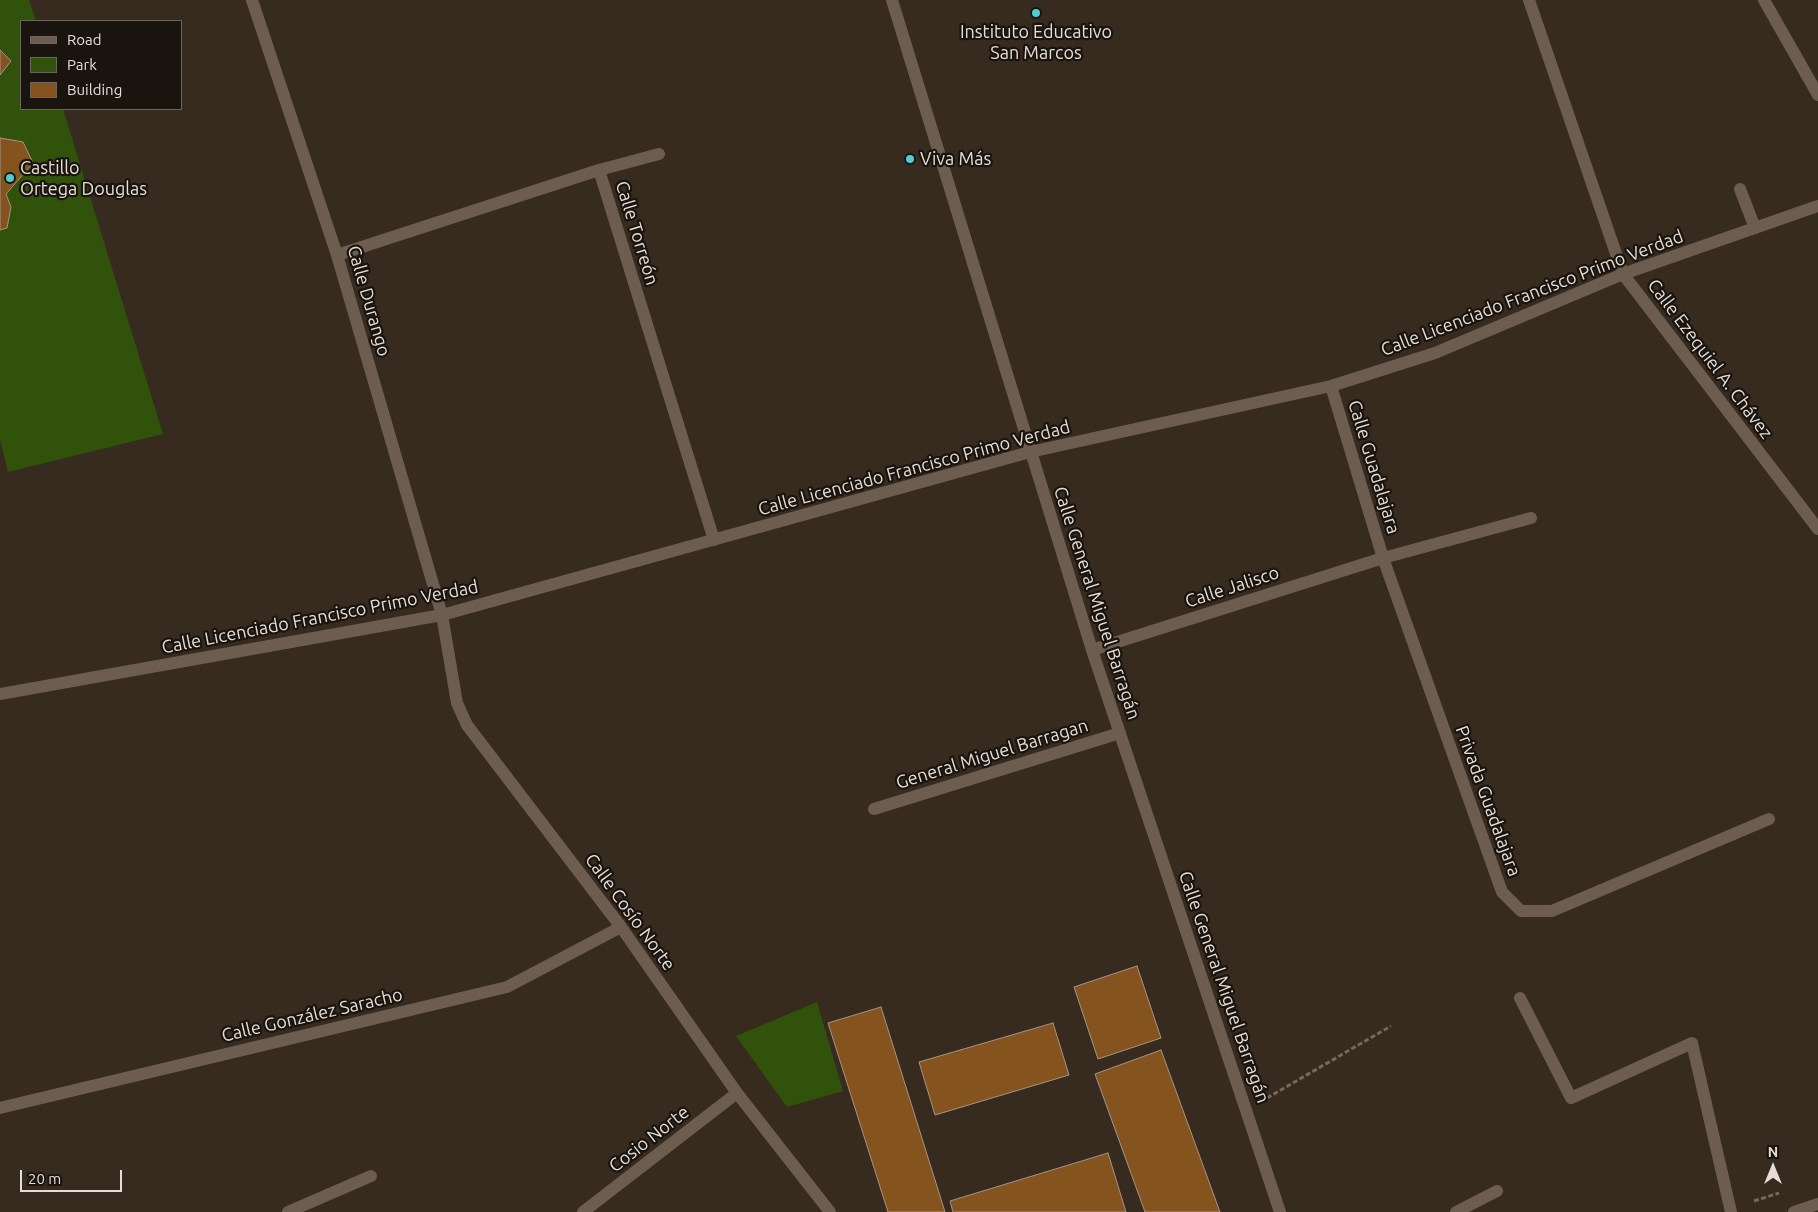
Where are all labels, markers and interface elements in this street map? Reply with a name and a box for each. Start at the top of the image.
marker: Instituto Educativo San Marcos [1030,7,1042,19]
legend [20,20,182,110]
place label: Instituto Educativo San Marcos [960,21,1112,64]
text: Road [67,31,102,48]
text: Park [67,56,97,73]
text: Building [67,81,122,98]
place label: Viva Más [920,148,991,170]
marker: Viva Más [904,153,916,165]
place label: Castillo Ortega Douglas [20,157,147,200]
marker: Castillo Ortega Douglas [4,172,16,184]
street label: Calle Torreón [611,178,663,288]
street label: Calle Licenciado Francisco Primo Verdad [1378,225,1686,361]
street label: Calle Durango [343,243,395,359]
street label: Calle Ezequiel A. Chávez [1643,275,1777,443]
street label: Calle Guadalajara [1343,398,1405,536]
street label: Calle Licenciado Francisco Primo Verdad [756,416,1072,520]
street label: Calle General Miguel Barragán [1049,484,1145,722]
street label: Calle Jalisco [1182,562,1282,612]
street label: Calle Licenciado Francisco Primo Verdad [160,576,480,658]
street label: General Miguel Barragan [893,714,1091,794]
street label: Privada Guadalajara [1451,723,1525,879]
street label: Calle Cosío Norte [580,849,680,975]
street label: Calle General Miguel Barragán [1174,868,1274,1106]
street label: Calle González Saracho [219,984,405,1046]
street label: Cosio Norte [605,1101,693,1177]
north arrow [1748,1142,1798,1192]
text: N [1768,1144,1778,1160]
scale bar [22,1160,125,1192]
text: 20 m [28,1170,61,1187]

